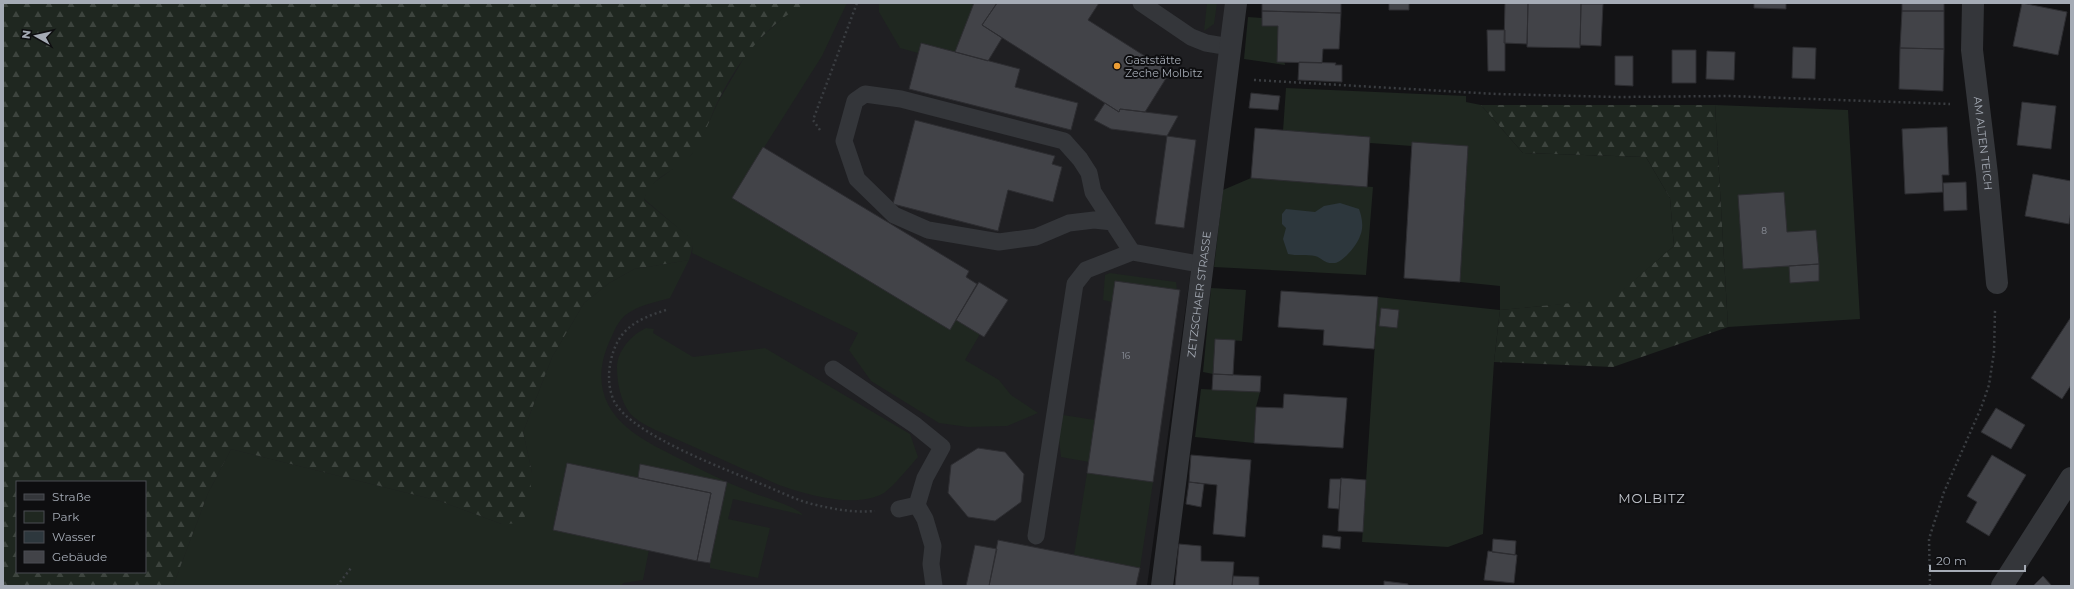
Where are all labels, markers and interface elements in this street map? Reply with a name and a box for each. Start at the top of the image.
north arrow [16,16,56,56]
text: N [19,29,34,40]
place label: Gaststätte Zeche Molbitz [1125,53,1203,80]
marker: Gaststätte Zeche Molbitz [1112,61,1122,71]
street label: AM ALTEN TEICH [1971,96,1995,191]
house number: 8 [1761,225,1767,236]
street label: ZETZSCHAER STRASSE [1184,230,1214,358]
house number: 16 [1122,350,1131,361]
legend [16,481,146,573]
text: Straße [52,489,91,504]
district label: MOLBITZ [1618,490,1686,506]
text: Park [52,509,80,524]
text: Wasser [52,529,96,544]
scale bar [1930,547,2025,573]
text: Gebäude [52,549,107,564]
text: 20 m [1936,553,1967,568]

